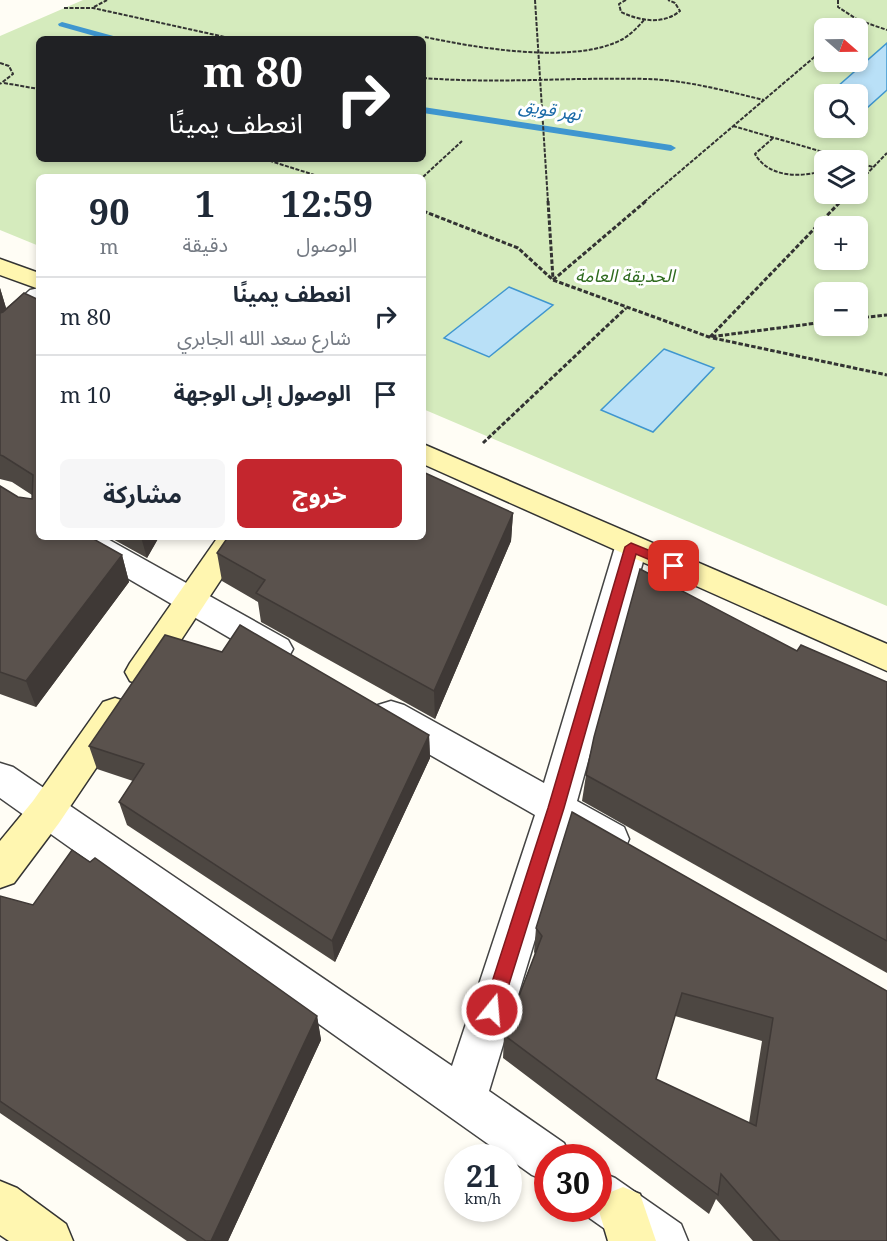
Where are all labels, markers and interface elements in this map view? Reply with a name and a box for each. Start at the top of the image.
north arrow [814,18,868,72]
map controls [814,18,868,336]
text: 80 m [203,42,303,99]
icon: right [324,60,402,138]
button: search [814,84,868,138]
water label: نهر قويق [518,92,585,126]
text: انعطف يمينًا [169,104,303,141]
button: layers [814,150,868,204]
text: 1 [195,179,215,228]
text: 12:59 [281,179,373,228]
text: 90 [89,187,130,236]
button: + [814,216,868,270]
text: دقيقة [182,231,228,258]
text: الوصول [297,231,357,258]
text: m [100,233,119,260]
park label: الحديقة العامة [575,263,676,287]
text: انعطف يمينًا [233,278,351,308]
button: − [814,282,868,336]
icon: right [369,300,402,333]
text: 80 m [60,301,111,331]
text: شارع سعد الله الجابري [177,324,351,351]
text: الوصول إلى الوجهة [173,377,351,407]
icon: arrive [369,378,402,411]
text: 10 m [60,379,111,409]
button: مشاركة [60,459,225,528]
button: خروج [237,459,402,528]
pin [648,540,699,591]
icon: arrive [657,549,690,582]
position arrow [460,978,524,1042]
speed limit sign: 30 [534,1144,612,1222]
text: 21 [466,1155,500,1196]
text: km/h [465,1188,501,1208]

